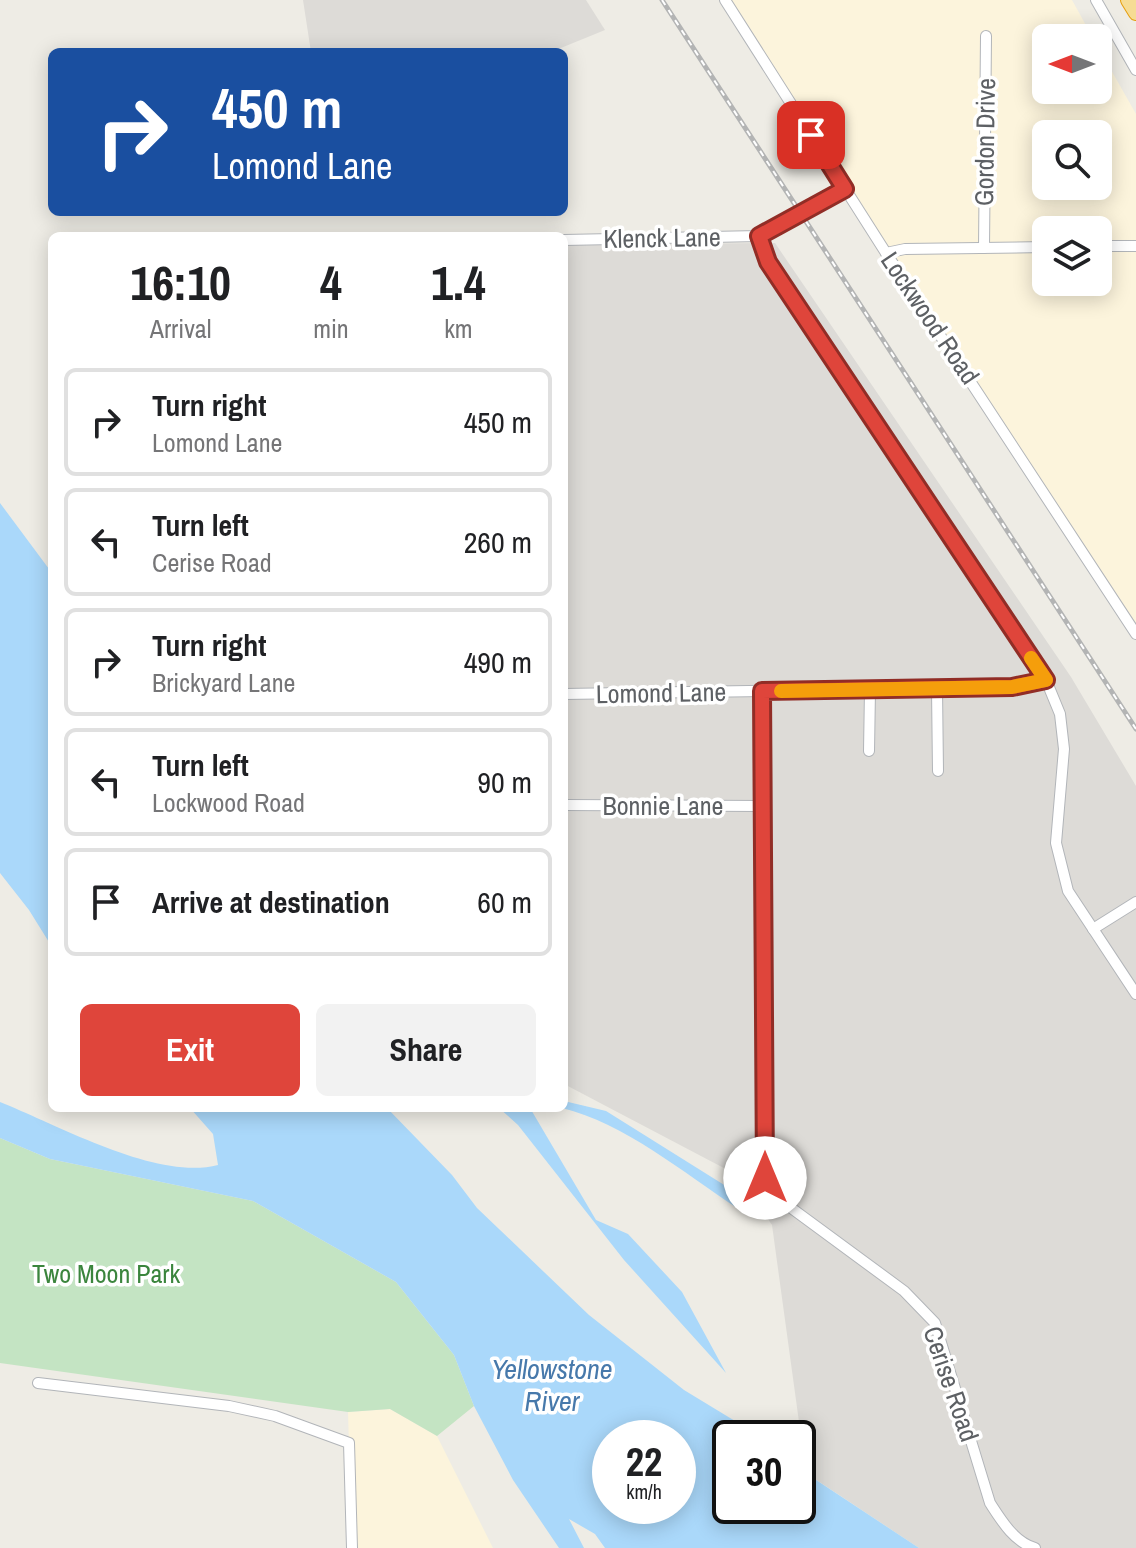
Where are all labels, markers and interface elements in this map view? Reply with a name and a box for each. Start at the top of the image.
north arrow [1032,24,1112,104]
map controls [1032,24,1112,296]
text: 450 m [212,70,342,145]
street label: Gordon Drive [966,78,1003,206]
icon: right [80,80,184,184]
pin [777,101,845,169]
icon: arrive [789,113,833,157]
button: search [1032,120,1112,200]
text: Lomond Lane [212,142,393,190]
button: layers [1032,216,1112,296]
street label: Klenck Lane [603,219,721,256]
street label: Lockwood Road [873,245,988,391]
text: 16:10 [130,250,231,315]
text: 4 [320,250,342,315]
text: 1.4 [431,250,486,315]
text: Arrival [150,311,211,346]
text: min [313,311,349,346]
text: km [444,311,473,346]
text: Turn right [152,385,266,425]
icon: right [84,400,128,444]
text: 450 m [464,402,532,442]
text: Lomond Lane [152,425,282,460]
text: Turn left [152,505,249,545]
icon: left [84,520,128,564]
text: 260 m [464,522,532,562]
text: Cerise Road [152,545,272,580]
text: Turn right [152,625,266,665]
icon: right [84,640,128,684]
text: 490 m [464,642,532,682]
text: Brickyard Lane [152,665,295,700]
street label: Lomond Lane [596,674,726,711]
text: Turn left [152,745,249,785]
icon: left [84,760,128,804]
text: 90 m [477,762,532,802]
text: Lockwood Road [152,785,305,820]
street label: Bonnie Lane [603,788,723,823]
icon: arrive [84,880,128,924]
text: Arrive at destination [152,882,390,922]
text: 60 m [477,882,532,922]
button: Exit [80,1004,300,1096]
button: Share [316,1004,536,1096]
position arrow [723,1136,807,1220]
park label: Two Moon Park [32,1256,180,1291]
street label: Cerise Road [915,1322,988,1446]
water label: Yellowstone River [491,1350,613,1420]
speed limit sign: 30 [712,1420,816,1524]
text: 22 [626,1435,662,1488]
text: km/h [626,1478,662,1505]

